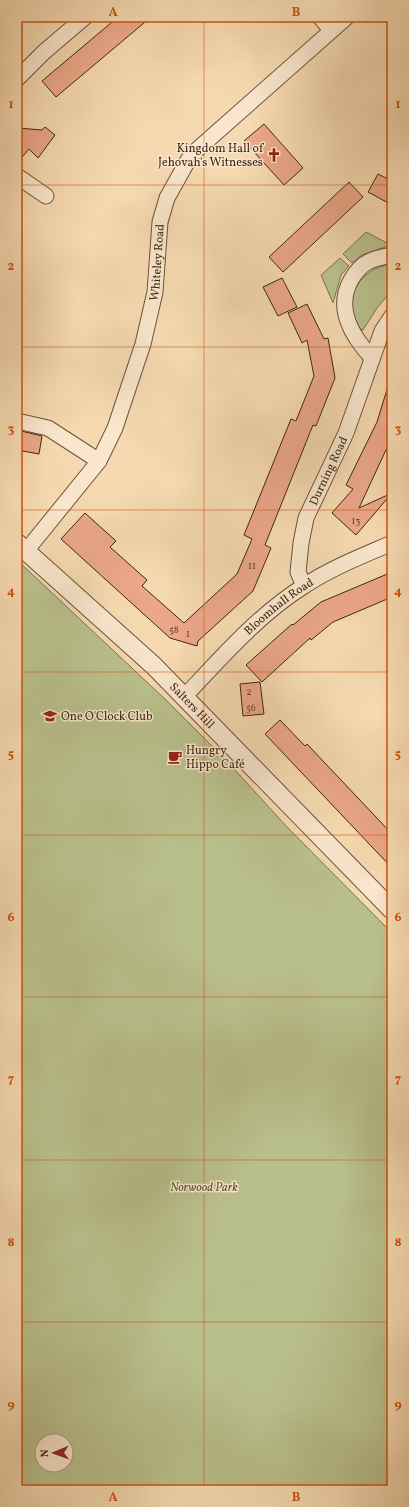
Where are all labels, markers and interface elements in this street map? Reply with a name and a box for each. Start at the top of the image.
text: A [108,4,118,22]
text: B [292,4,301,22]
text: 1 [8,96,14,114]
text: 1 [395,96,401,114]
place label: Kingdom Hall of Jehovah's Witnesses [158,141,265,171]
church icon: Kingdom Hall of Jehovah's Witnesses [266,147,282,163]
street label: Whiteley Road [146,223,169,303]
text: 2 [8,258,15,276]
text: 2 [395,258,402,276]
text: 3 [8,421,15,439]
text: 3 [395,421,402,439]
street label: Durning Road [306,434,352,508]
house number: 13 [351,514,361,528]
house number: 11 [248,559,256,573]
street label: Bloomhall Road [241,575,317,639]
text: 4 [7,583,15,601]
text: 4 [394,583,402,601]
house number: 58 [169,623,179,637]
house number: 1 [186,627,190,641]
street label: Salters Hill [165,679,218,733]
house number: 2 [246,685,252,699]
house number: 56 [246,701,256,715]
school or university icon: One O'Clock Club [42,708,58,724]
place label: One O'Clock Club [61,709,153,725]
place label: Hungry Hippo Café [186,743,245,773]
text: 5 [8,746,14,764]
text: 5 [395,746,401,764]
cafe icon: Hungry Hippo Café [167,749,183,765]
text: 6 [7,909,15,927]
text: 6 [394,909,402,927]
text: 7 [8,1071,14,1089]
text: 7 [395,1071,401,1089]
park label: Norwood Park [170,1180,238,1196]
text: 8 [7,1234,15,1252]
text: 8 [394,1234,402,1252]
text: 9 [7,1396,15,1414]
text: 9 [394,1396,402,1414]
north arrow [34,1433,74,1473]
text: N [38,1449,53,1458]
text: A [108,1489,118,1507]
text: B [292,1489,301,1507]

